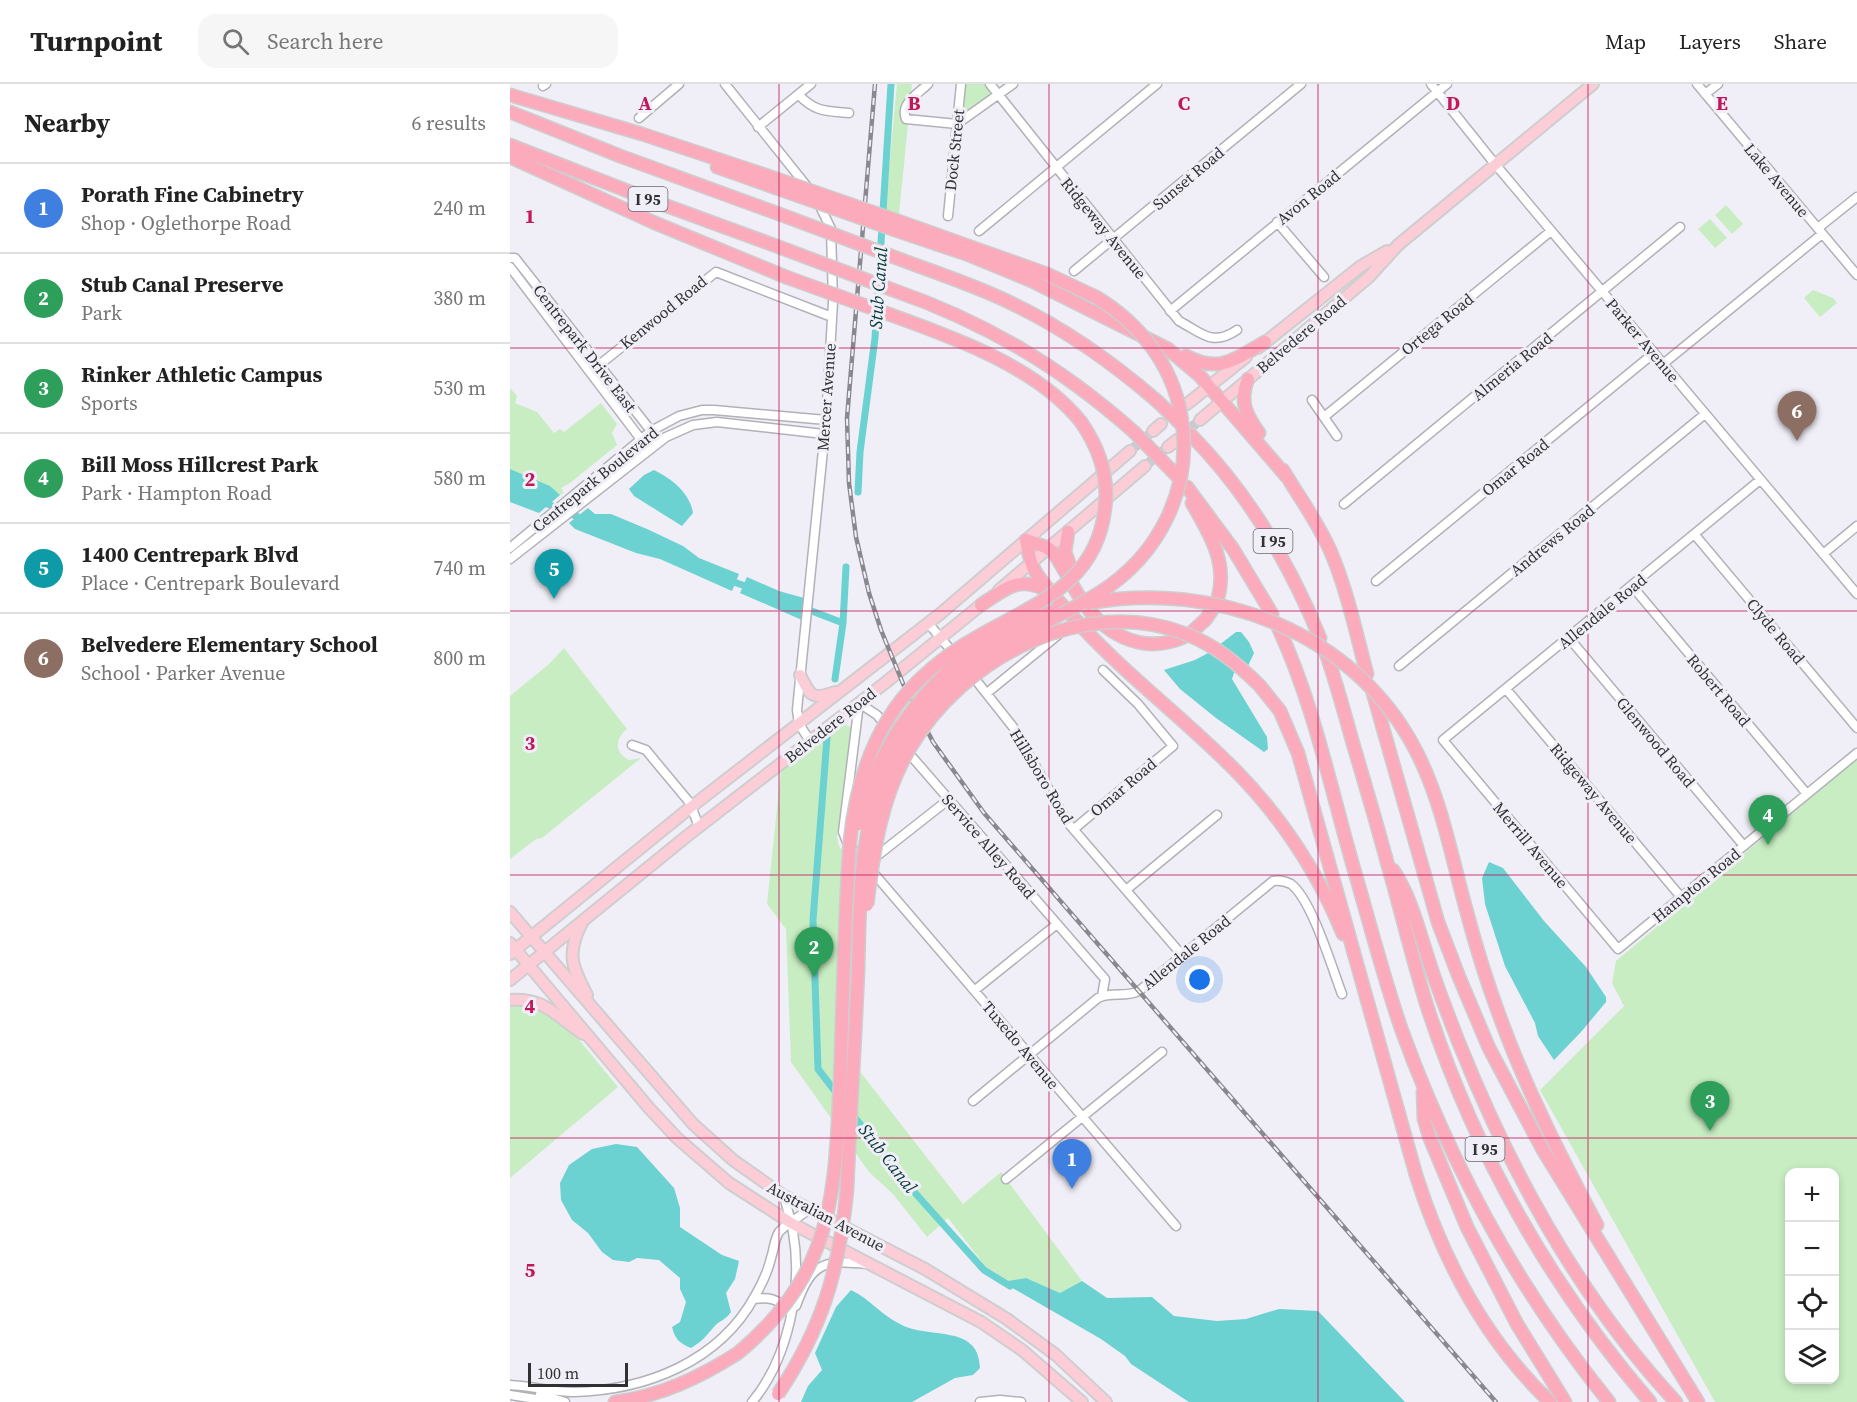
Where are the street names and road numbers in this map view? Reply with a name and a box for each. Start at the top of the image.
street label: Dock Street [939,107,969,192]
street label: Lake Avenue [1739,138,1815,222]
street label: Sunset Road [1147,141,1229,215]
street label: Avon Road [1272,165,1344,229]
street label: Ridgeway Avenue [1056,173,1152,283]
road number: I 95 [628,187,668,211]
street label: Kenwood Road [615,270,711,354]
street label: Centrepark Drive East [528,280,642,417]
street label: Ortega Road [1396,288,1478,360]
street label: Belvedere Road [1252,290,1350,378]
street label: Parker Avenue [1601,293,1685,387]
street label: Almeria Road [1467,327,1557,405]
street label: Mercer Avenue [811,342,841,452]
street label: Centrepark Boulevard [527,421,663,537]
street label: Omar Road [1477,433,1553,501]
street label: Andrews Road [1505,499,1599,581]
road number: I 95 [1254,529,1293,553]
street label: Allendale Road [1553,568,1651,654]
street label: Clyde Road [1742,593,1810,669]
street label: Robert Road [1682,649,1756,731]
street label: Belvedere Road [780,682,880,768]
street label: Glenwood Road [1612,692,1700,792]
street label: Hillsboro Road [1005,724,1079,828]
street label: Ridgeway Avenue [1546,738,1642,848]
street label: Omar Road [1085,753,1161,821]
street label: Service Alley Road [937,789,1041,903]
street label: Merrill Avenue [1488,797,1574,893]
street label: Hampton Road [1647,843,1745,927]
street label: Allendale Road [1137,909,1235,995]
street label: Tuxedo Avenue [978,996,1064,1094]
road number: I 95 [1466,1137,1504,1161]
street label: Australian Avenue [763,1176,889,1256]

